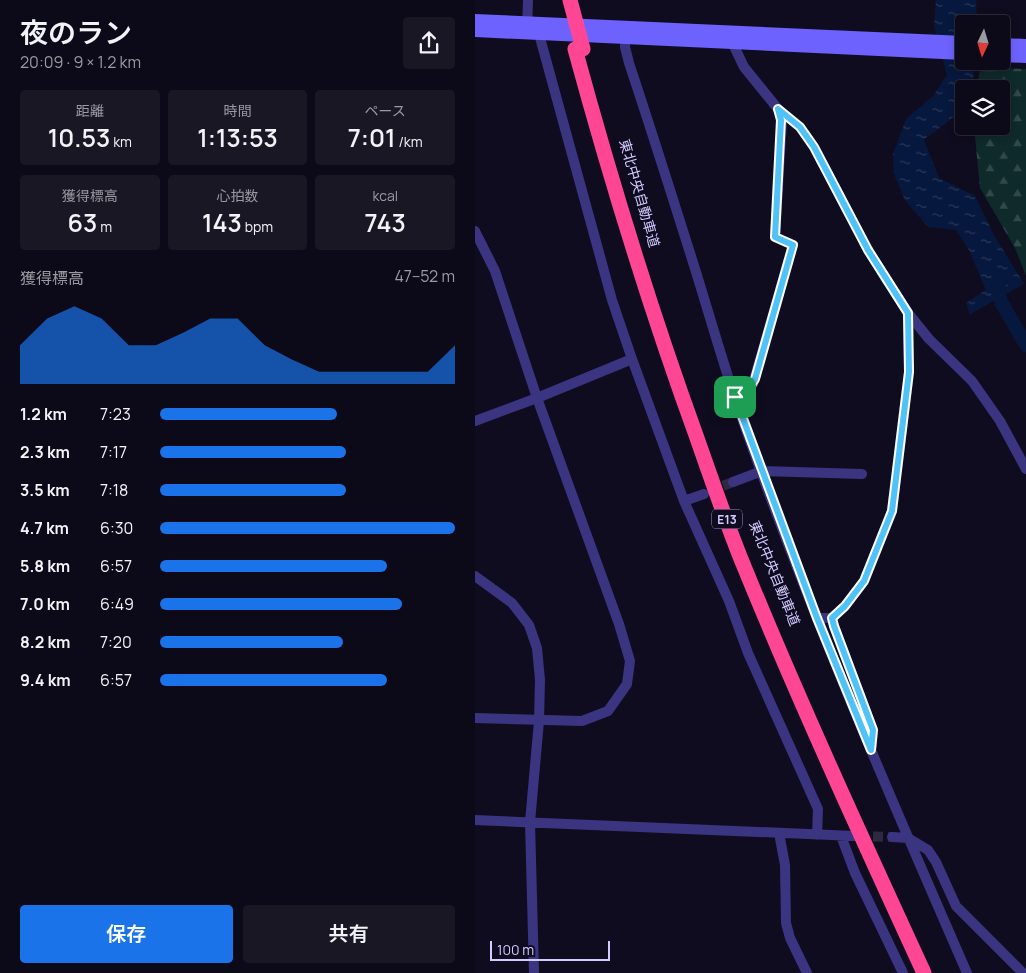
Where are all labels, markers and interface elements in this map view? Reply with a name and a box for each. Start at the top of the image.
text: 夜のラン [20,13,132,51]
north arrow [955,15,1010,70]
map controls [955,15,1010,135]
button: share [403,17,455,69]
text: 20:09 · 9 × 1.2 km [20,51,141,73]
button: layers [955,80,1010,135]
text: 距離 [76,101,104,120]
text: 時間 [223,101,251,120]
text: ペース [365,101,406,120]
text: 10.53 [48,120,110,155]
text: 1:13:53 [197,120,278,155]
text: 7:01 [348,120,396,155]
text: km [110,132,132,151]
text: /km [396,132,423,151]
street label: 東北中央自動車道 [615,137,665,249]
text: 獲得標高 [62,186,118,205]
text: 心拍数 [216,186,258,205]
text: kcal [372,186,398,205]
text: 63 [68,205,97,240]
text: 143 [202,205,242,240]
text: 743 [364,205,406,240]
text: m [97,217,112,236]
text: bpm [242,217,273,236]
text: 47–52 m [394,265,455,287]
text: 獲得標高 [20,267,84,289]
pin [714,376,756,418]
icon: arrive [721,383,749,411]
text: 1.2 km [20,403,67,425]
text: 7:23 [100,403,131,425]
text: 2.3 km [20,441,70,463]
text: 7:17 [100,441,127,463]
text: 3.5 km [20,479,70,501]
text: 7:18 [100,479,128,501]
road number: E13 [712,509,742,528]
text: 4.7 km [20,517,69,539]
text: 6:30 [100,517,133,539]
street label: 東北中央自動車道 [745,518,805,628]
text: 5.8 km [20,555,70,577]
text: 6:57 [100,555,132,577]
text: 7.0 km [20,593,70,615]
text: 6:49 [100,593,134,615]
text: 8.2 km [20,631,70,653]
text: 7:20 [100,631,132,653]
text: 9.4 km [20,669,71,691]
text: 6:57 [100,669,132,691]
button: 保存 [20,905,233,963]
button: 共有 [243,905,455,963]
scale bar [490,938,610,961]
text: 100 m [497,940,534,959]

